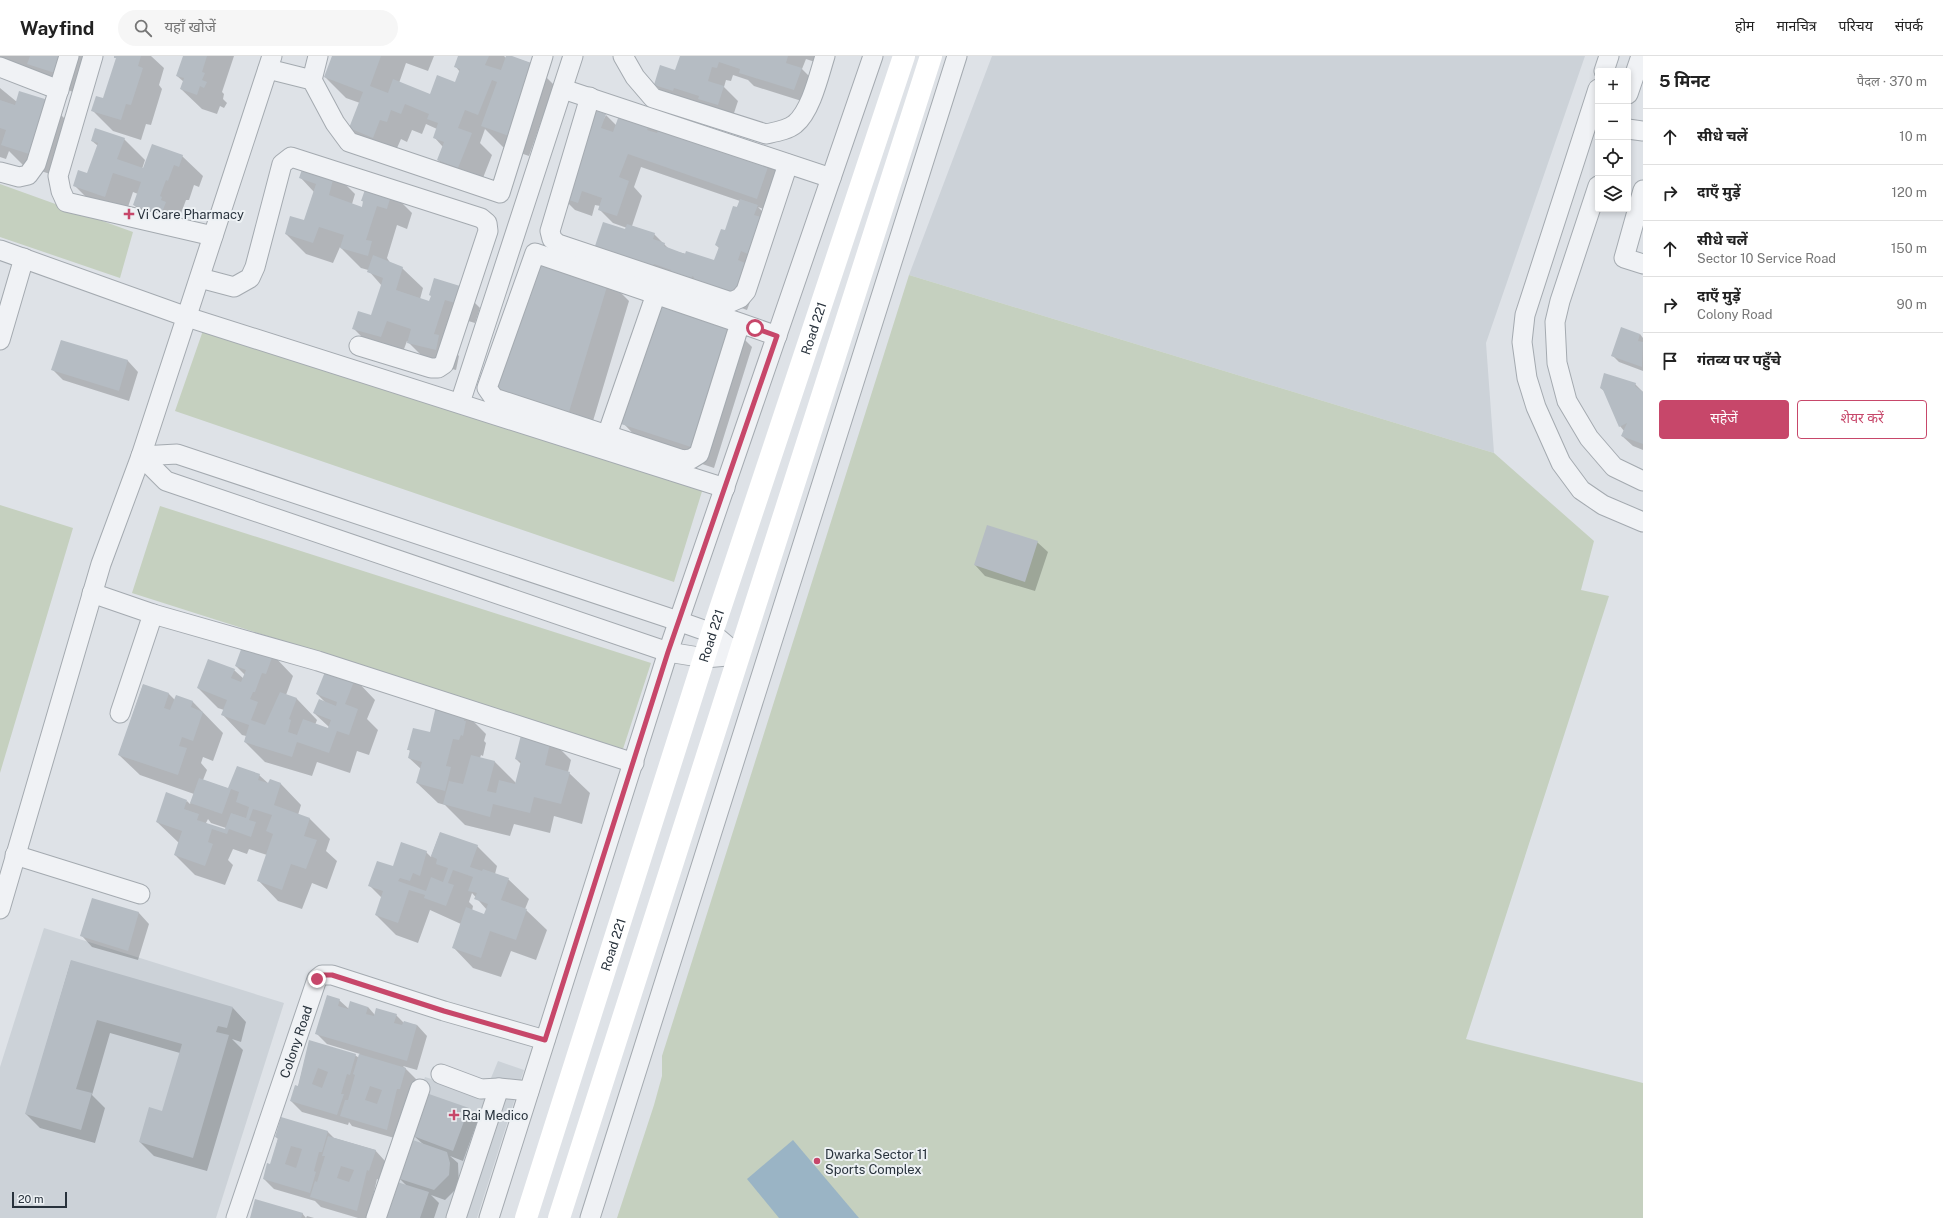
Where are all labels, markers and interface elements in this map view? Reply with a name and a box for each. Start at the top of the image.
search box [118,10,398,46]
text: Wayfind [20,17,94,39]
icon: search [132,17,154,39]
text: यहाँ खोजें [164,18,216,35]
text: होम [1735,18,1754,34]
text: मानचित्र [1776,18,1817,34]
text: परिचय [1839,18,1873,34]
text: संपर्क [1895,18,1923,34]
map controls [1595,68,1631,212]
button: + [1595,68,1631,104]
text: 5 मिनट [1659,71,1710,91]
text: पैदल · 370 m [1857,74,1927,89]
button: − [1595,104,1631,140]
icon: ahead [1659,126,1681,148]
text: सीधे चलें [1697,127,1748,144]
text: 10 m [1899,129,1927,144]
button: locate [1595,140,1631,176]
button: layers [1595,176,1631,212]
icon: right [1659,182,1681,204]
text: दाएँ मुड़ें [1697,183,1741,200]
text: 120 m [1892,185,1927,200]
place label: Vi Care Pharmacy [137,207,244,222]
marker: Vi Care Pharmacy [124,209,134,219]
text: सीधे चलें [1697,231,1748,248]
icon: ahead [1659,238,1681,260]
text: 150 m [1891,241,1927,256]
text: Sector 10 Service Road [1697,251,1836,266]
text: दाएँ मुड़ें [1697,287,1741,304]
icon: right [1659,294,1681,316]
text: 90 m [1897,297,1927,312]
street label: Road 221 [798,300,829,357]
text: Colony Road [1697,307,1772,322]
route start [746,319,764,337]
icon: arrive [1659,350,1681,372]
text: गंतव्य पर पहुँचे [1697,351,1781,368]
button: सहेजें [1659,400,1789,439]
button: शेयर करें [1797,400,1927,439]
street label: Road 221 [696,607,727,664]
street label: Road 221 [598,916,628,973]
route end [308,970,326,988]
street label: Colony Road [276,1004,315,1080]
place label: Rai Medico [462,1108,528,1123]
marker: Rai Medico [449,1110,459,1120]
place label: Dwarka Sector 11 Sports Complex [825,1147,928,1177]
marker: Dwarka Sector 11 Sports Complex [812,1156,822,1166]
scale bar [12,1190,67,1209]
text: 20 m [18,1193,43,1205]

